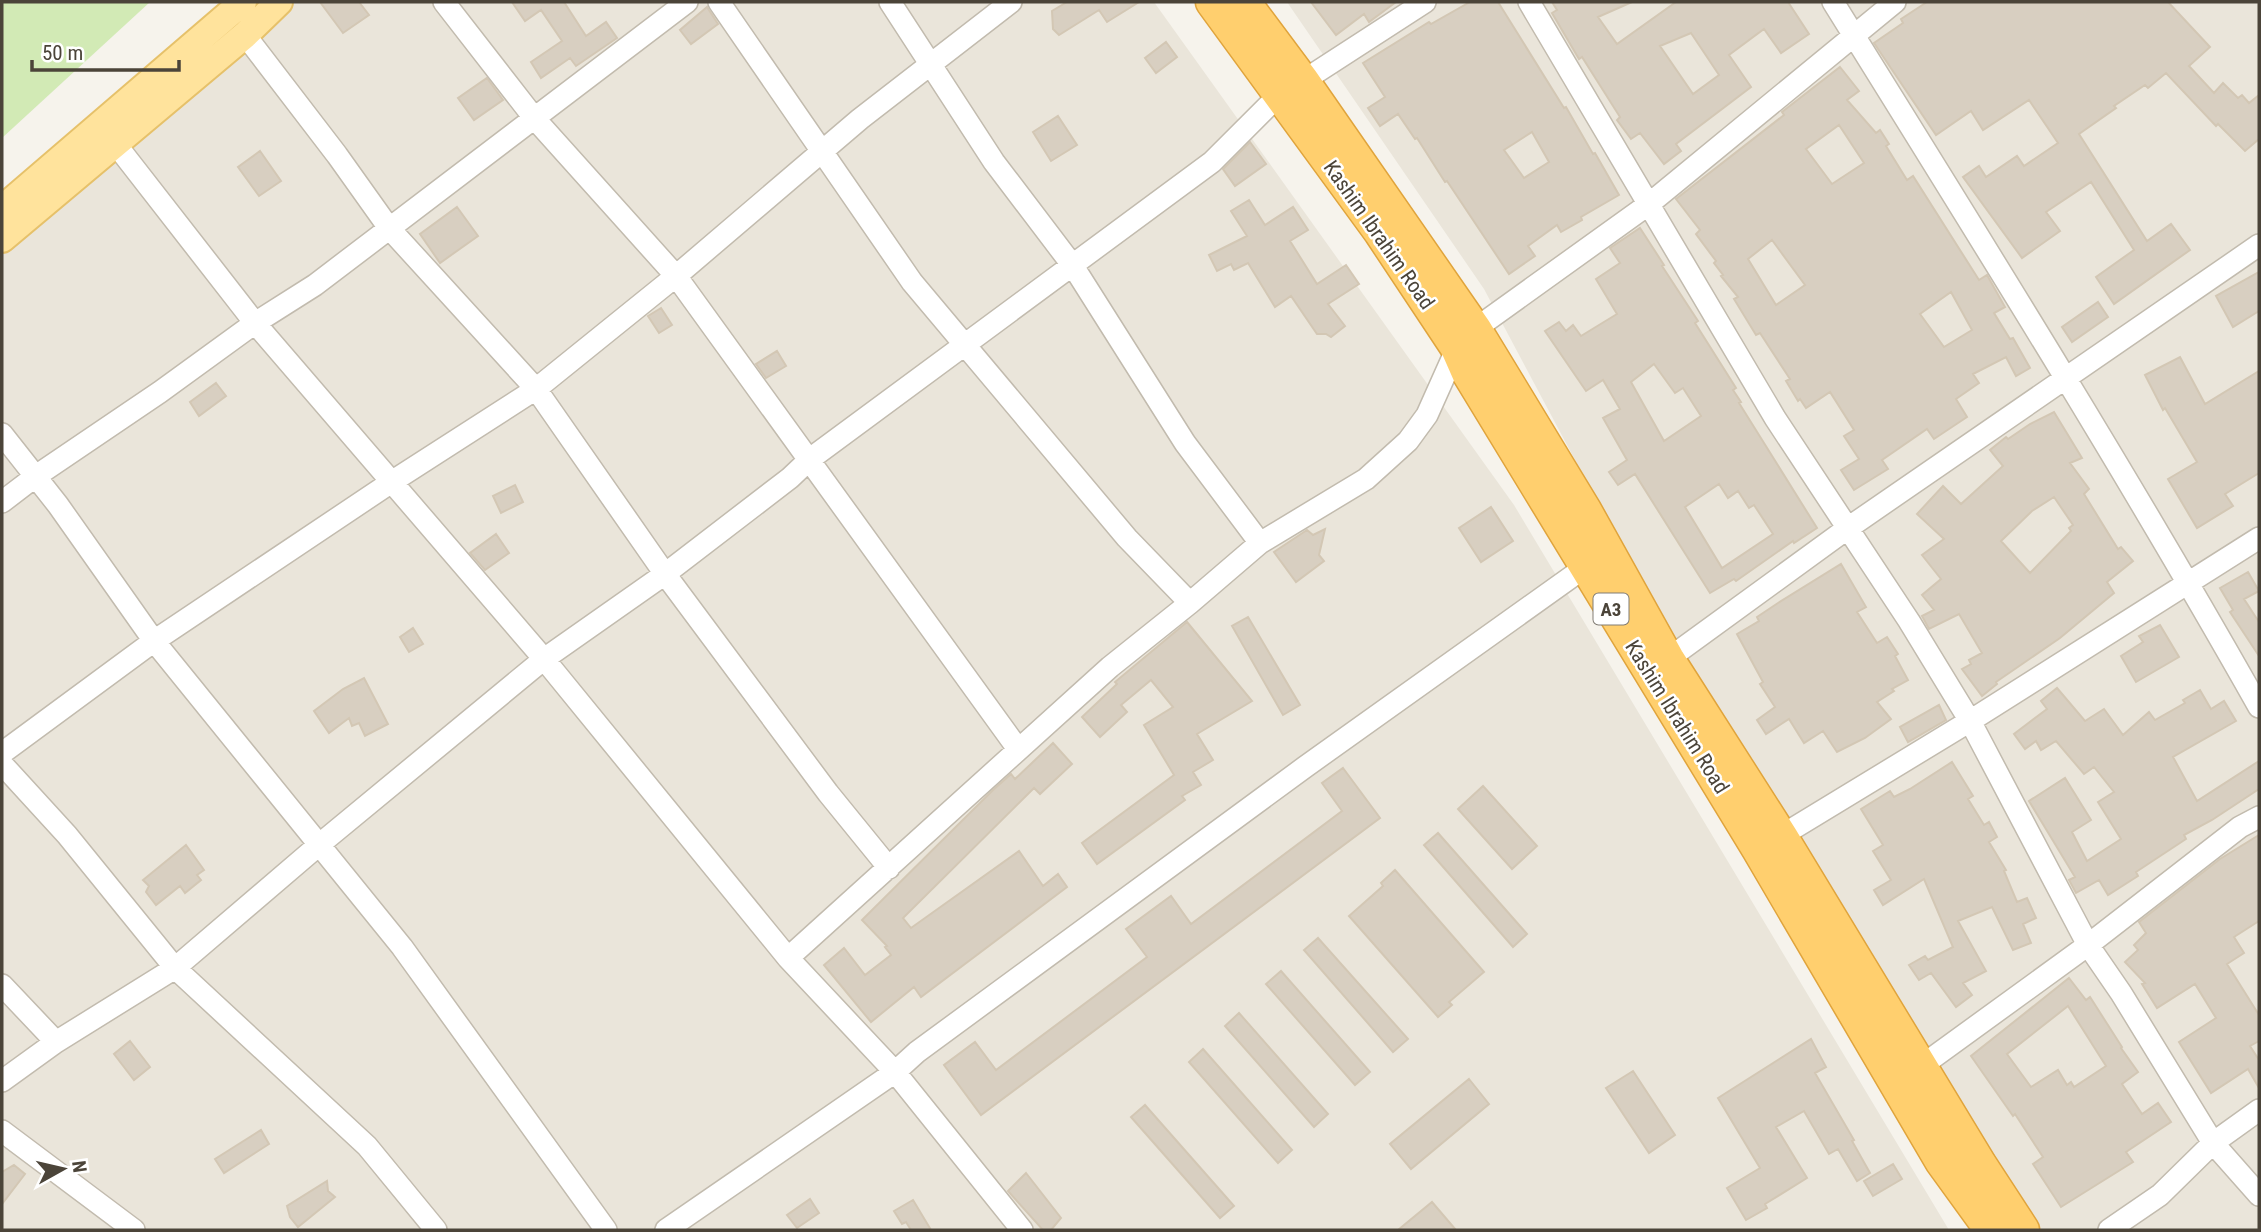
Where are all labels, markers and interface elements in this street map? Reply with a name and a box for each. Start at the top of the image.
scale bar [32,28,178,72]
text: 50 m [42,41,83,65]
street label: Kashim Ibrahim Road [1319,156,1439,314]
road number: A3 [1594,594,1628,624]
street label: Kashim Ibrahim Road [1620,636,1734,798]
north arrow [28,1134,98,1204]
text: N [67,1159,92,1174]

